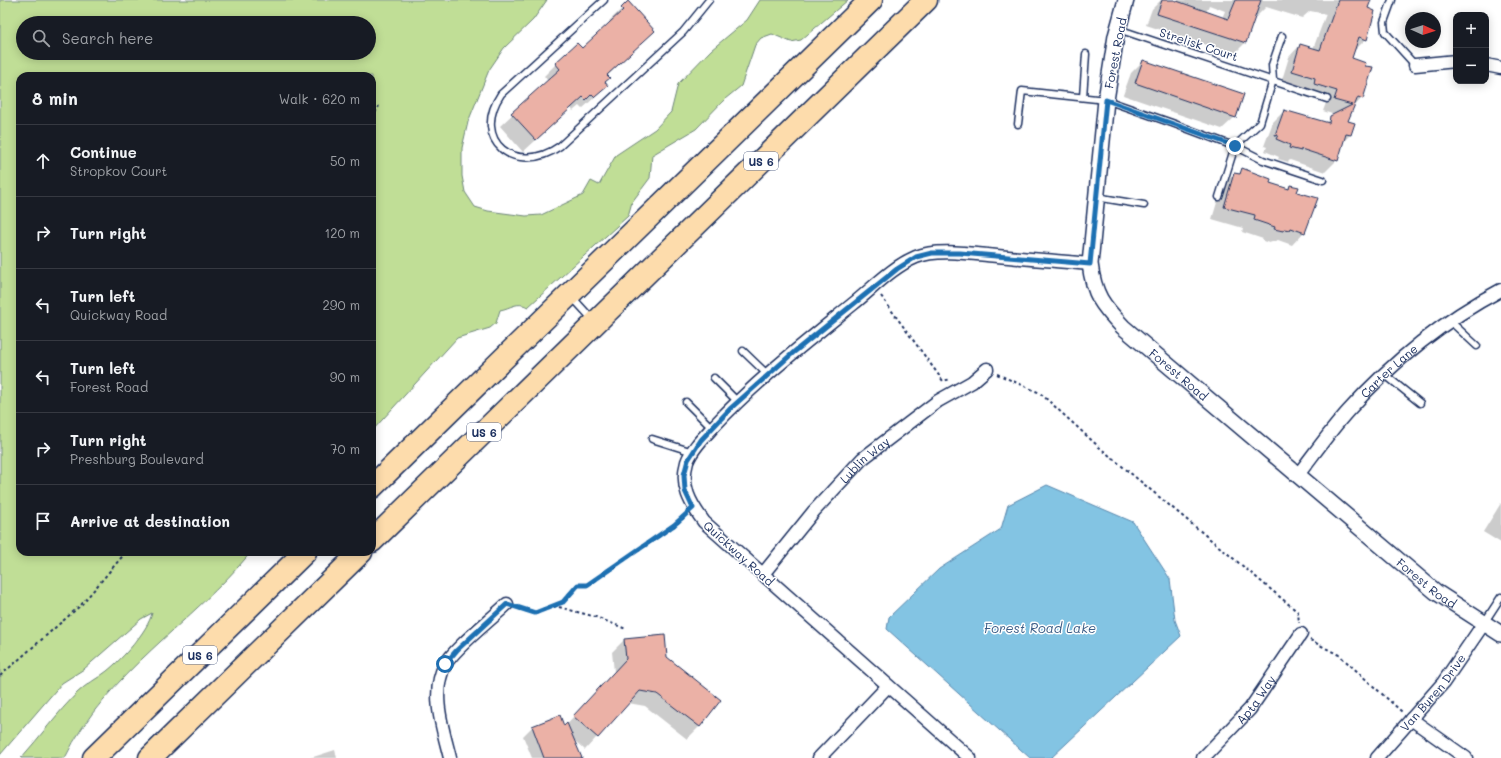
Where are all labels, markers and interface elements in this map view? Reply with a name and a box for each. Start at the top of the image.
north arrow [1405,12,1441,48]
map controls [1453,12,1489,84]
button: + [1453,12,1489,48]
search box [16,16,376,60]
street label: Forest Road [1100,16,1130,90]
street label: Strelisk Court [1158,24,1240,64]
icon: search [30,27,52,49]
text: Search here [62,28,153,48]
button: − [1453,48,1489,84]
text: 8 min [32,87,78,109]
text: Walk · 620 m [279,90,360,107]
route end [1226,137,1244,155]
text: Continue [70,142,137,162]
icon: ahead [32,150,54,172]
text: 50 m [330,152,360,169]
road number: US 6 [744,152,778,170]
text: Stropkov Court [70,162,167,179]
icon: right [32,222,54,244]
text: Turn right [70,223,147,243]
text: 120 m [324,224,360,241]
text: Turn left [70,286,135,306]
icon: left [32,294,54,316]
text: 290 m [323,296,360,313]
text: Quickway Road [70,306,167,323]
street label: Carter Lane [1357,340,1421,401]
street label: Forest Road [1146,345,1212,404]
text: Turn left [70,358,135,378]
icon: left [32,366,54,388]
text: 90 m [330,368,360,385]
text: Forest Road [70,378,148,395]
road number: US 6 [467,423,501,441]
text: Turn right [70,430,147,450]
street label: Lublin Way [836,433,892,486]
icon: right [32,438,54,460]
text: 70 m [330,440,360,457]
text: Preshburg Boulevard [70,450,204,467]
icon: arrive [32,510,54,532]
text: Arrive at destination [70,511,230,531]
street label: Quickway Road [700,517,778,589]
street label: Forest Road [1393,554,1460,612]
water label: Forest Road Lake [984,619,1096,636]
road number: US 6 [183,646,217,664]
street label: Van Buren Drive [1396,651,1469,735]
route start [436,655,454,673]
street label: Apta Way [1232,672,1279,727]

